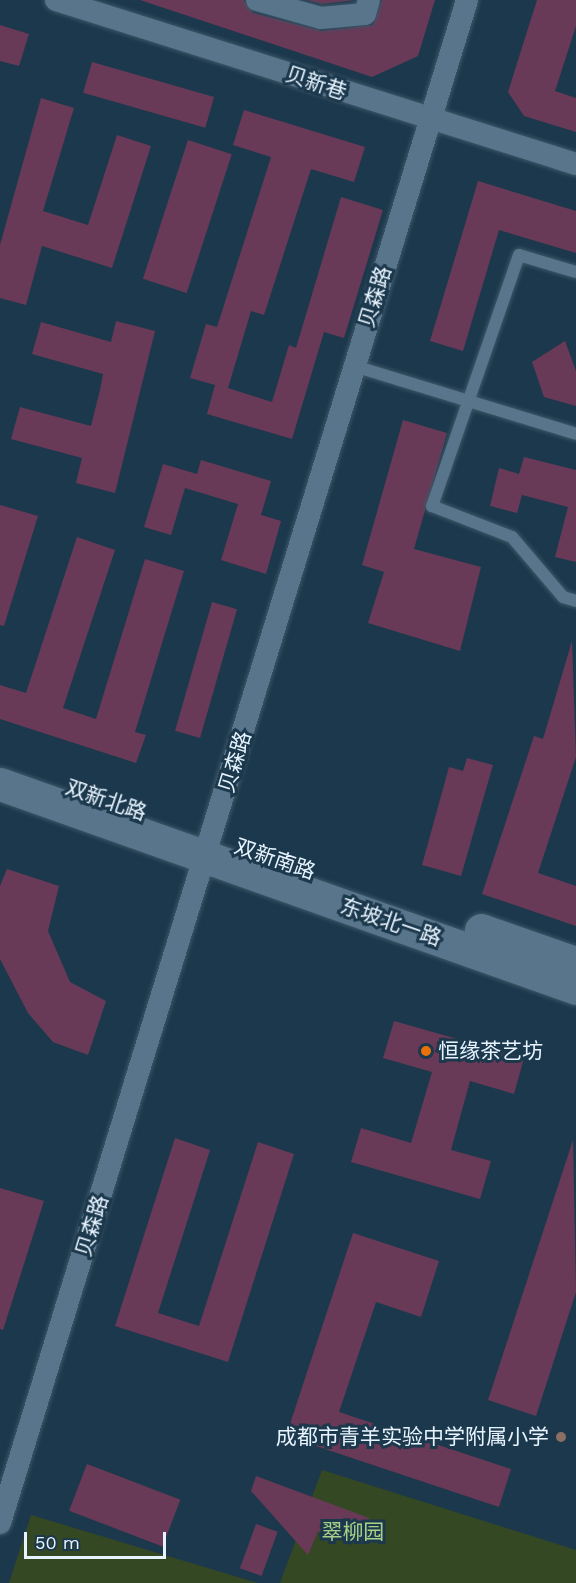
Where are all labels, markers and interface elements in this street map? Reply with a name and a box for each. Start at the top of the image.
street label: 贝新巷 [282,61,350,105]
street label: 贝森路 [354,263,396,331]
street label: 贝森路 [214,728,256,796]
street label: 双新北路 [62,774,150,826]
street label: 双新南路 [231,833,319,885]
street label: 东坡北一路 [337,893,445,951]
place label: 恒缘茶艺坊 [438,1038,543,1064]
marker: 恒缘茶艺坊 [419,1044,433,1058]
street label: 贝森路 [71,1192,113,1260]
place label: 成都市青羊实验中学附属小学 [276,1424,549,1450]
marker: 成都市青羊实验中学附属小学 [554,1430,568,1444]
park label: 翠柳园 [322,1519,384,1545]
scale bar [27,1520,170,1558]
text: 50 m [35,1532,80,1553]

